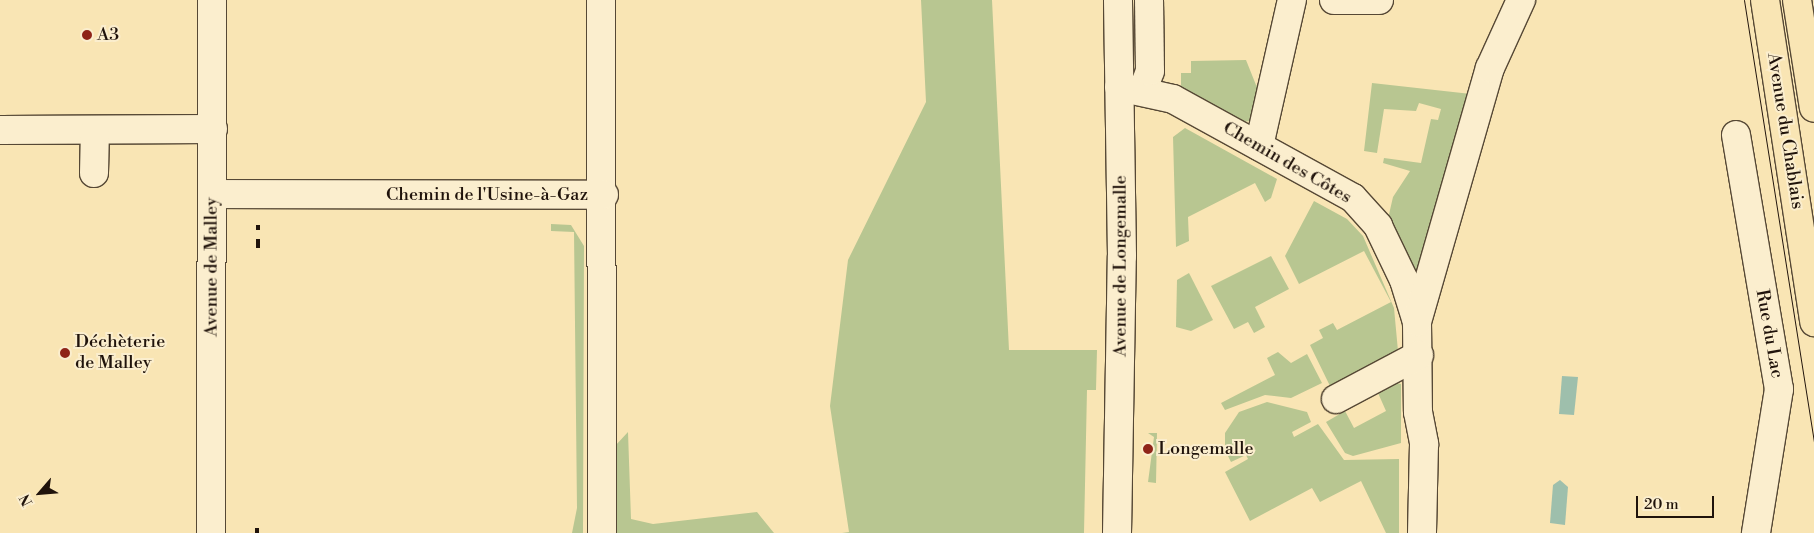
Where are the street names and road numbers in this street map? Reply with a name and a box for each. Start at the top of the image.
street label: Avenue du Chablais [1762,51,1808,211]
street label: Chemin des Côtes [1219,117,1355,209]
street label: Avenue de Longemalle [1110,175,1132,357]
street label: Chemin de l'Usine-à-Gaz [386,184,588,206]
street label: Avenue de Malley [201,197,223,337]
street label: Rue du Lac [1751,288,1787,380]

